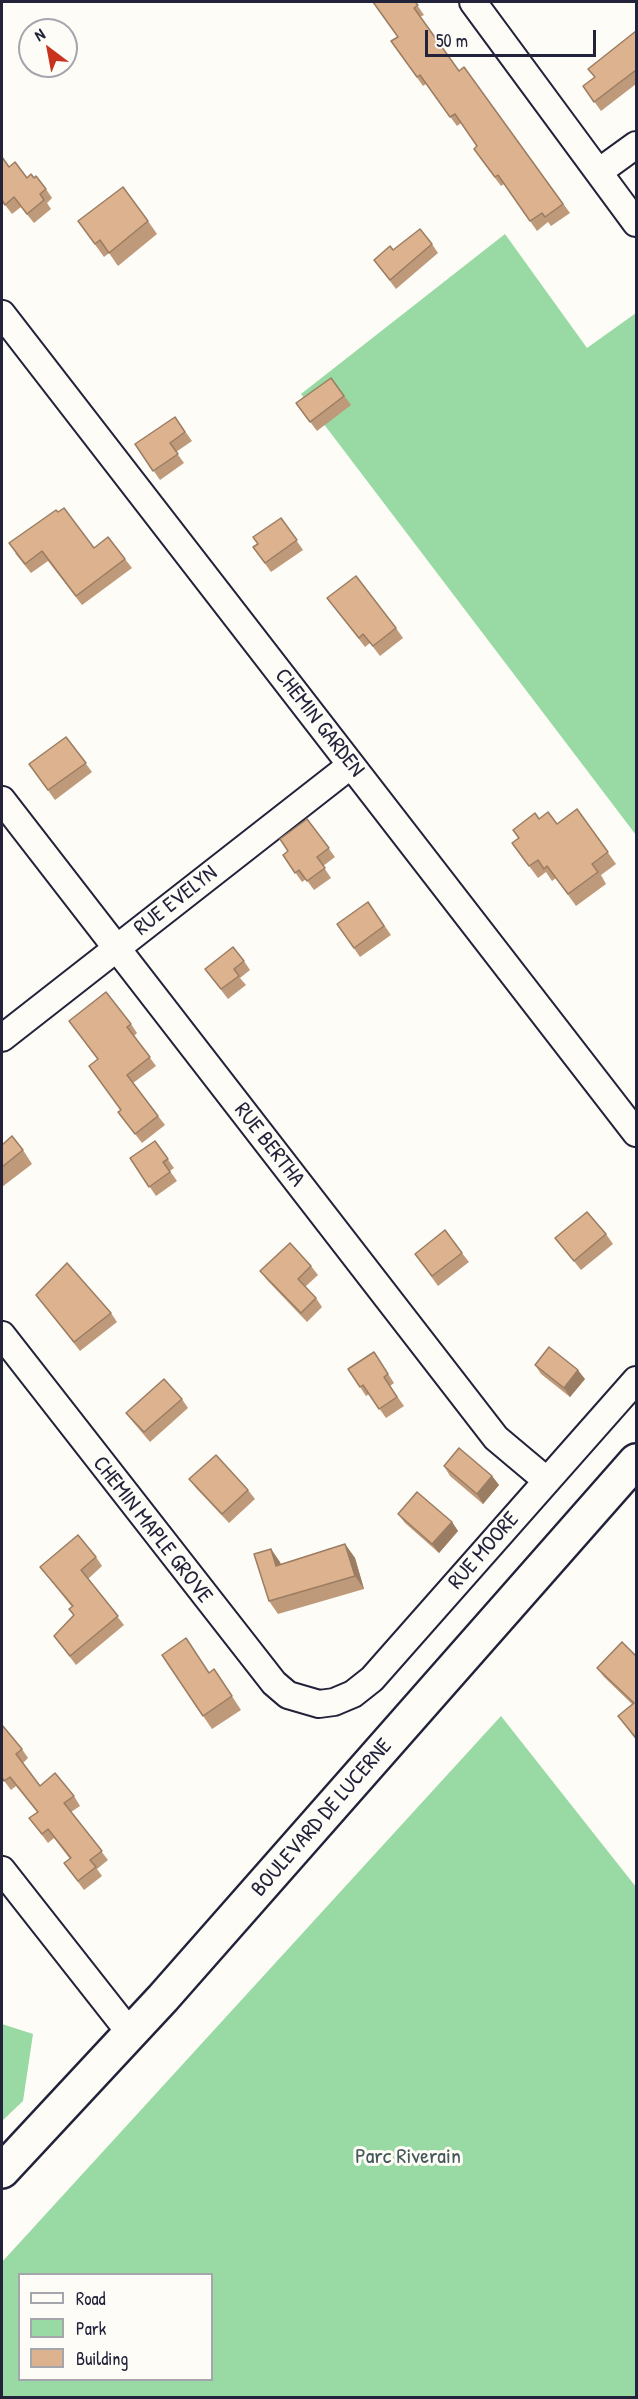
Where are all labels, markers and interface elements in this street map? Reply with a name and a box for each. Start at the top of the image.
north arrow [18,18,78,78]
scale bar [428,18,599,56]
text: N [30,23,49,46]
text: 50 m [436,28,468,53]
street label: CHEMIN GARDEN [268,664,370,782]
street label: RUE EVELYN [129,860,223,942]
street label: RUE BERTHA [228,1098,310,1192]
street label: CHEMIN MAPLE GROVE [86,1451,218,1609]
street label: RUE MOORE [443,1507,525,1595]
street label: BOULEVARD DE LUCERNE [246,1734,398,1902]
park label: Parc Riverain [355,2144,461,2170]
legend [18,2273,213,2381]
text: Road [76,2286,106,2311]
text: Park [76,2316,106,2341]
text: Building [76,2346,128,2371]

